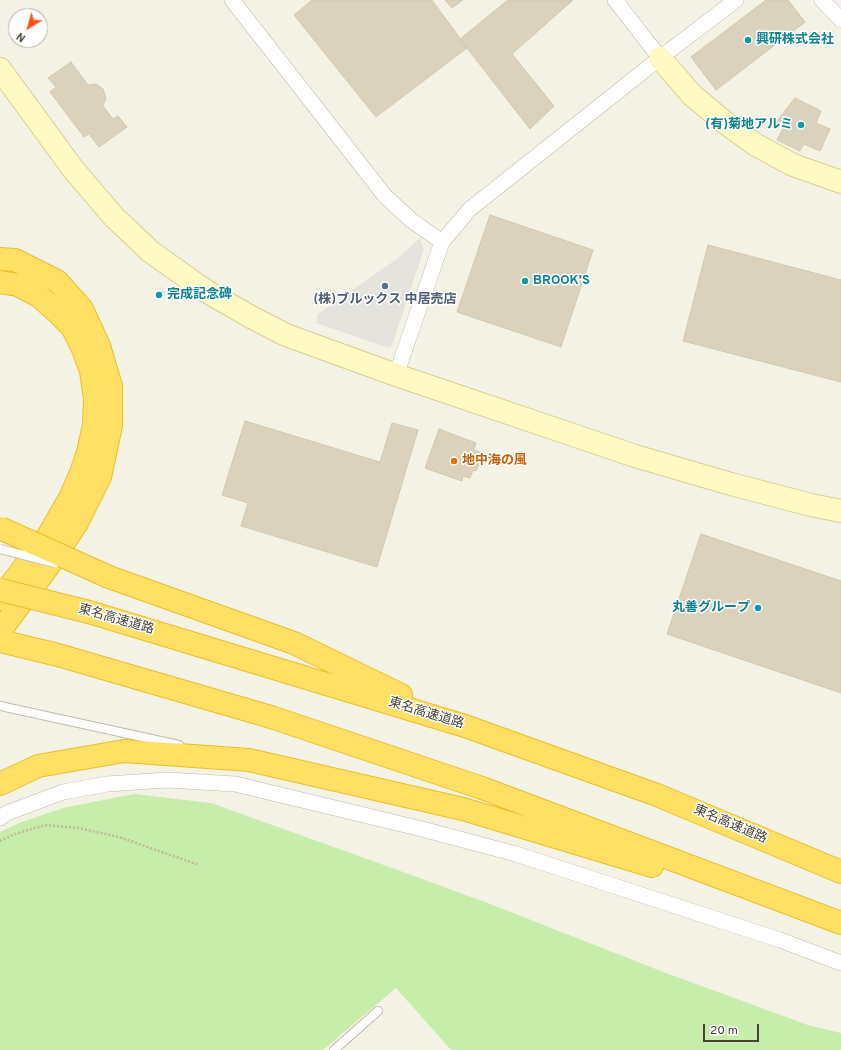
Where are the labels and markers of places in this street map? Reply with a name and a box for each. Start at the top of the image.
place label: 興研株式会社 [756,32,834,48]
marker: 興研株式会社 [743,35,753,45]
place label: (有)菊地アルミ [705,117,793,133]
marker: (有)菊地アルミ [796,120,806,130]
place label: BROOK'S [533,273,590,289]
marker: BROOK'S [520,276,530,286]
marker: (株)ブルックス 中居売店 [380,281,390,291]
place label: 完成記念碑 [167,287,232,303]
marker: 完成記念碑 [154,290,164,300]
place label: (株)ブルックス 中居売店 [314,292,456,308]
place label: 地中海の風 [462,453,527,469]
marker: 地中海の風 [449,456,459,466]
place label: 丸善グループ [672,600,750,616]
marker: 丸善グループ [753,603,763,613]

